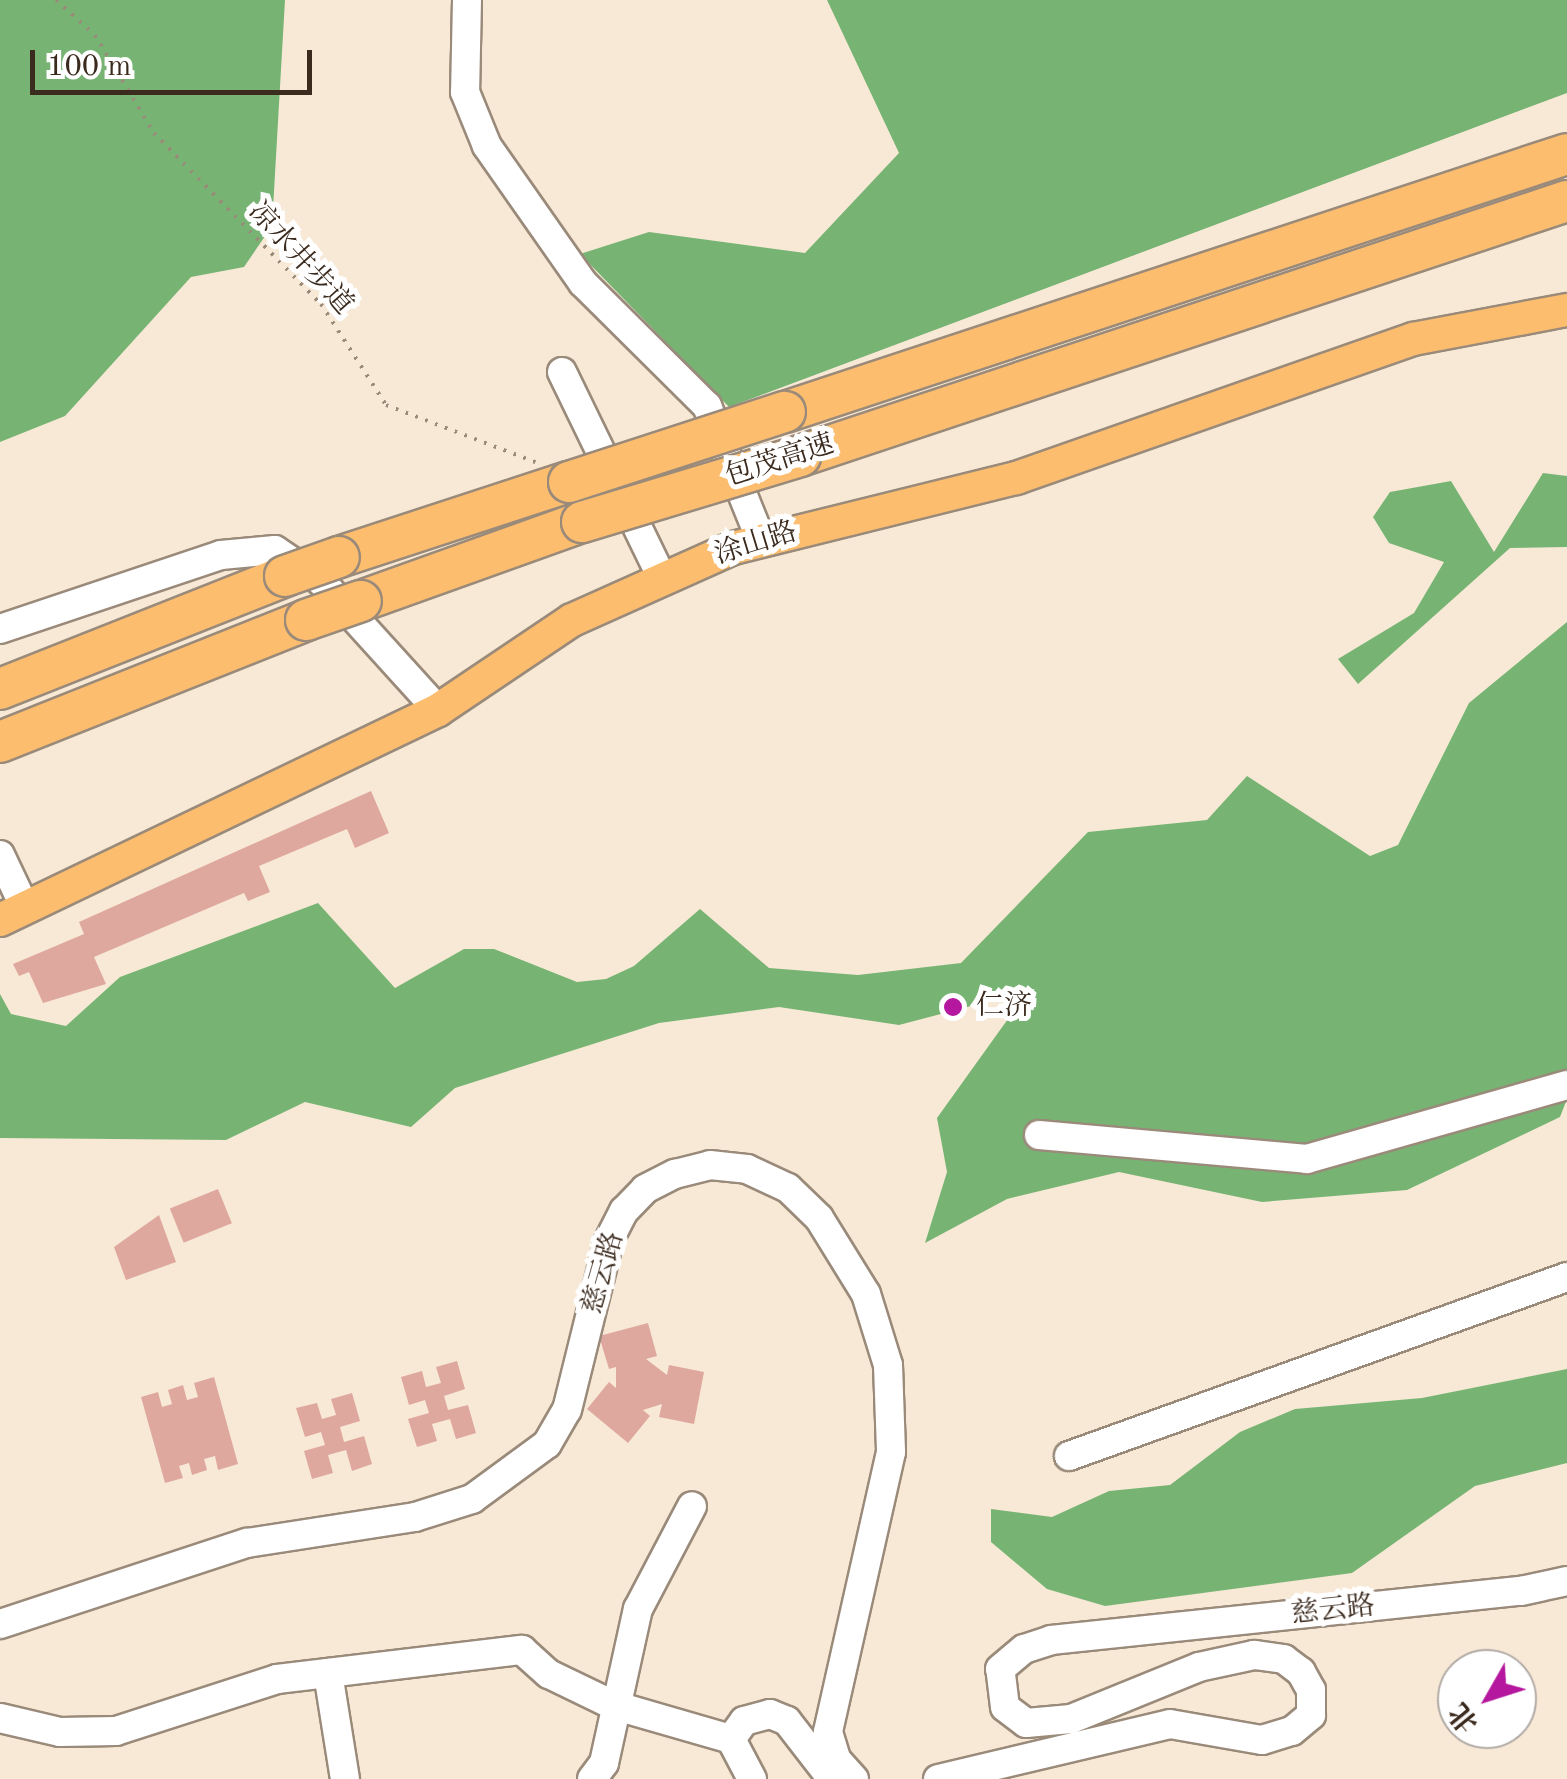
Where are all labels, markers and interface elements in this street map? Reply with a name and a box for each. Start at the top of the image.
scale bar [35,30,318,92]
text: 100 m [47,52,131,82]
street label: 凉水井步道 [241,196,359,322]
street label: 包茂高速 [722,428,838,494]
street label: 涂山路 [711,516,801,572]
place label: 仁济 [976,990,1032,1024]
marker: 仁济 [940,994,966,1020]
street label: 慈云路 [576,1228,632,1318]
street label: 慈云路 [1289,1590,1377,1632]
north arrow [1437,1649,1537,1749]
text: 北 [1446,1697,1485,1736]

